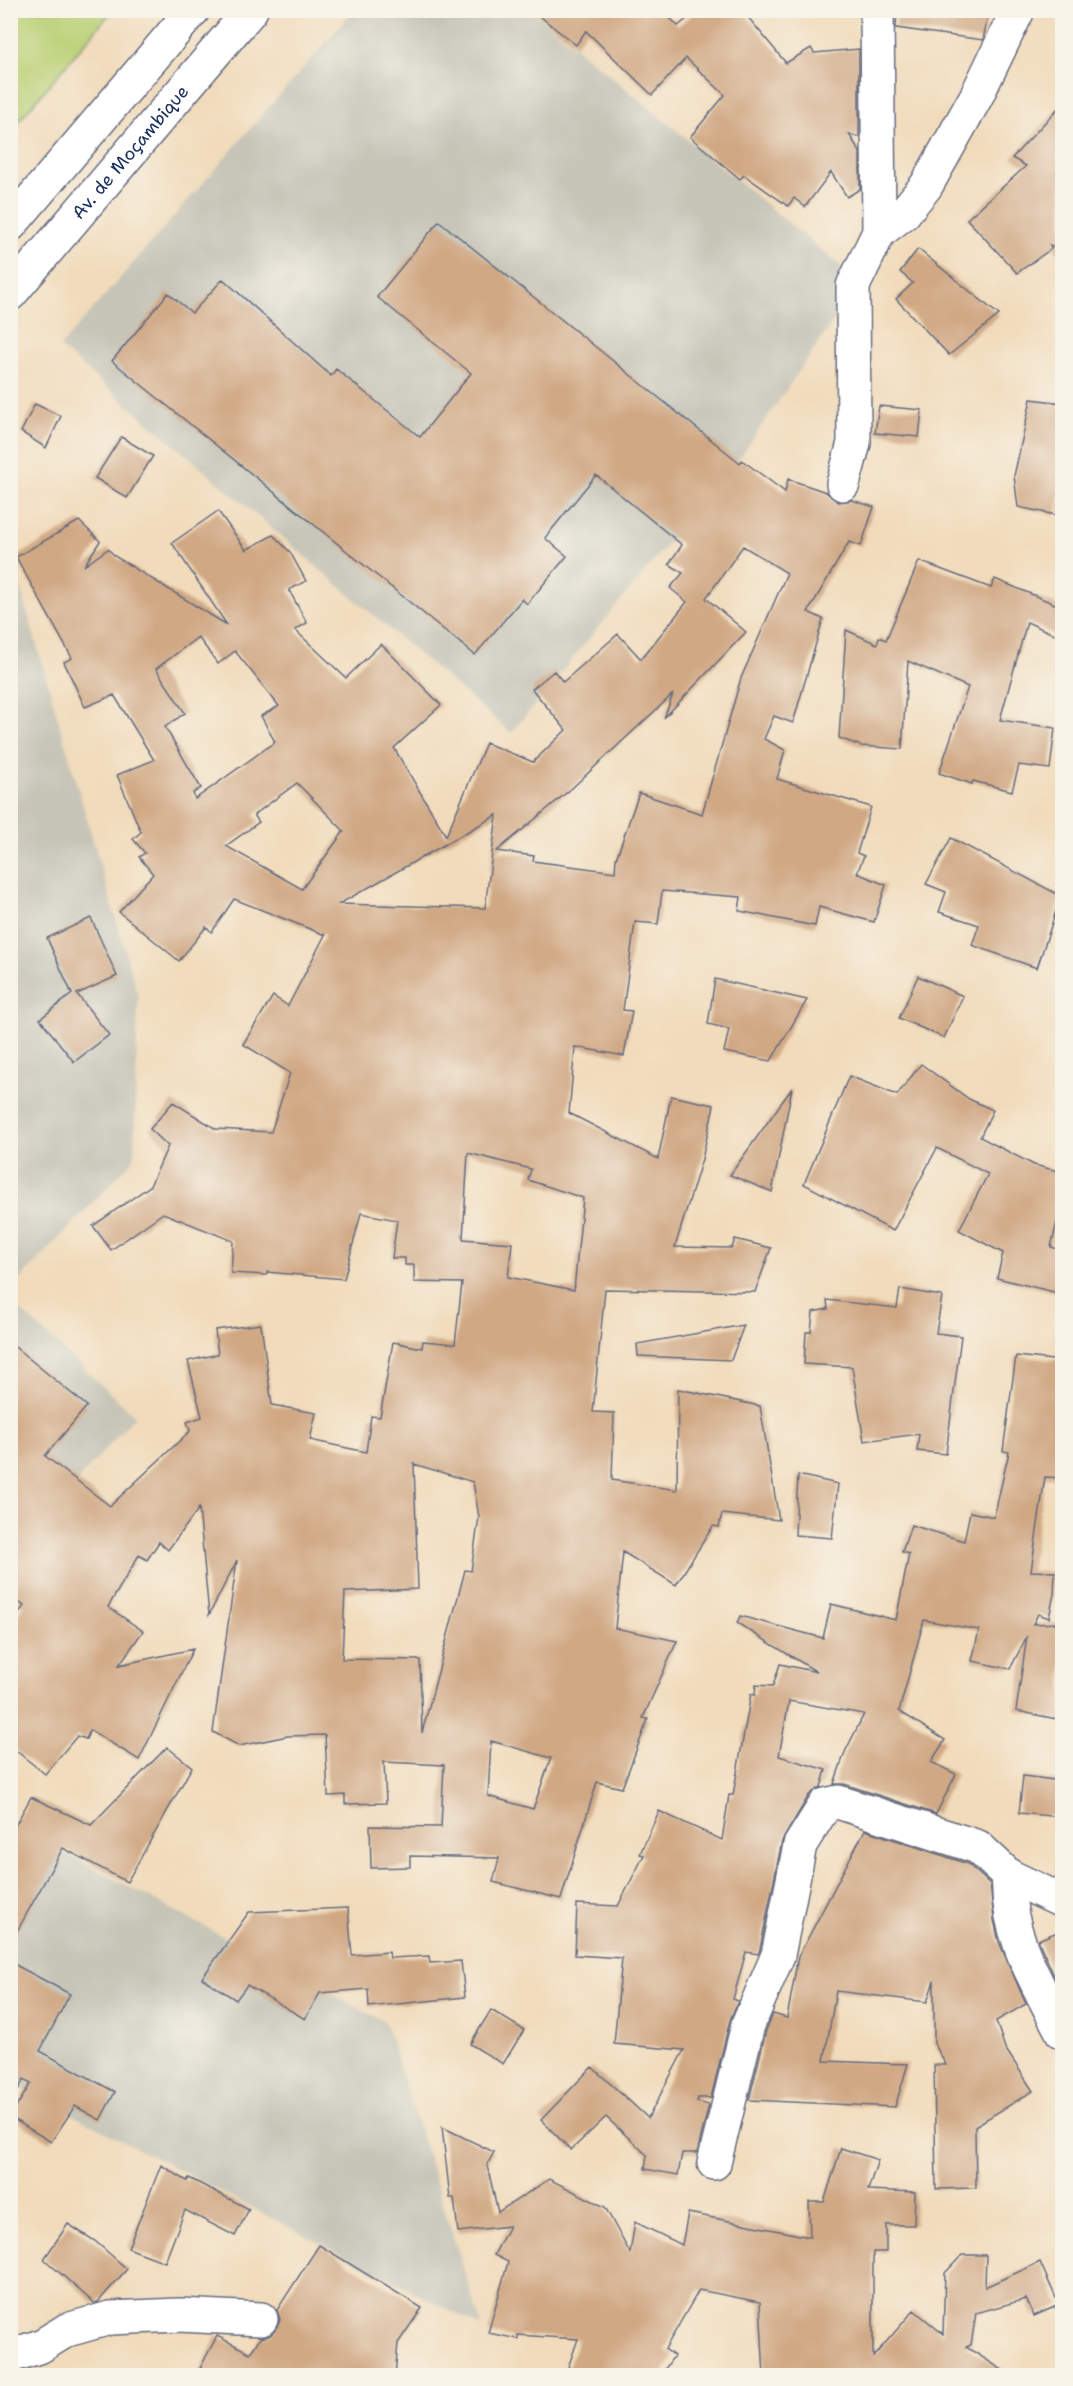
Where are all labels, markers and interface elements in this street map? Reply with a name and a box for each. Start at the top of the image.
street label: Av. de Moçambique [67,80,194,224]

